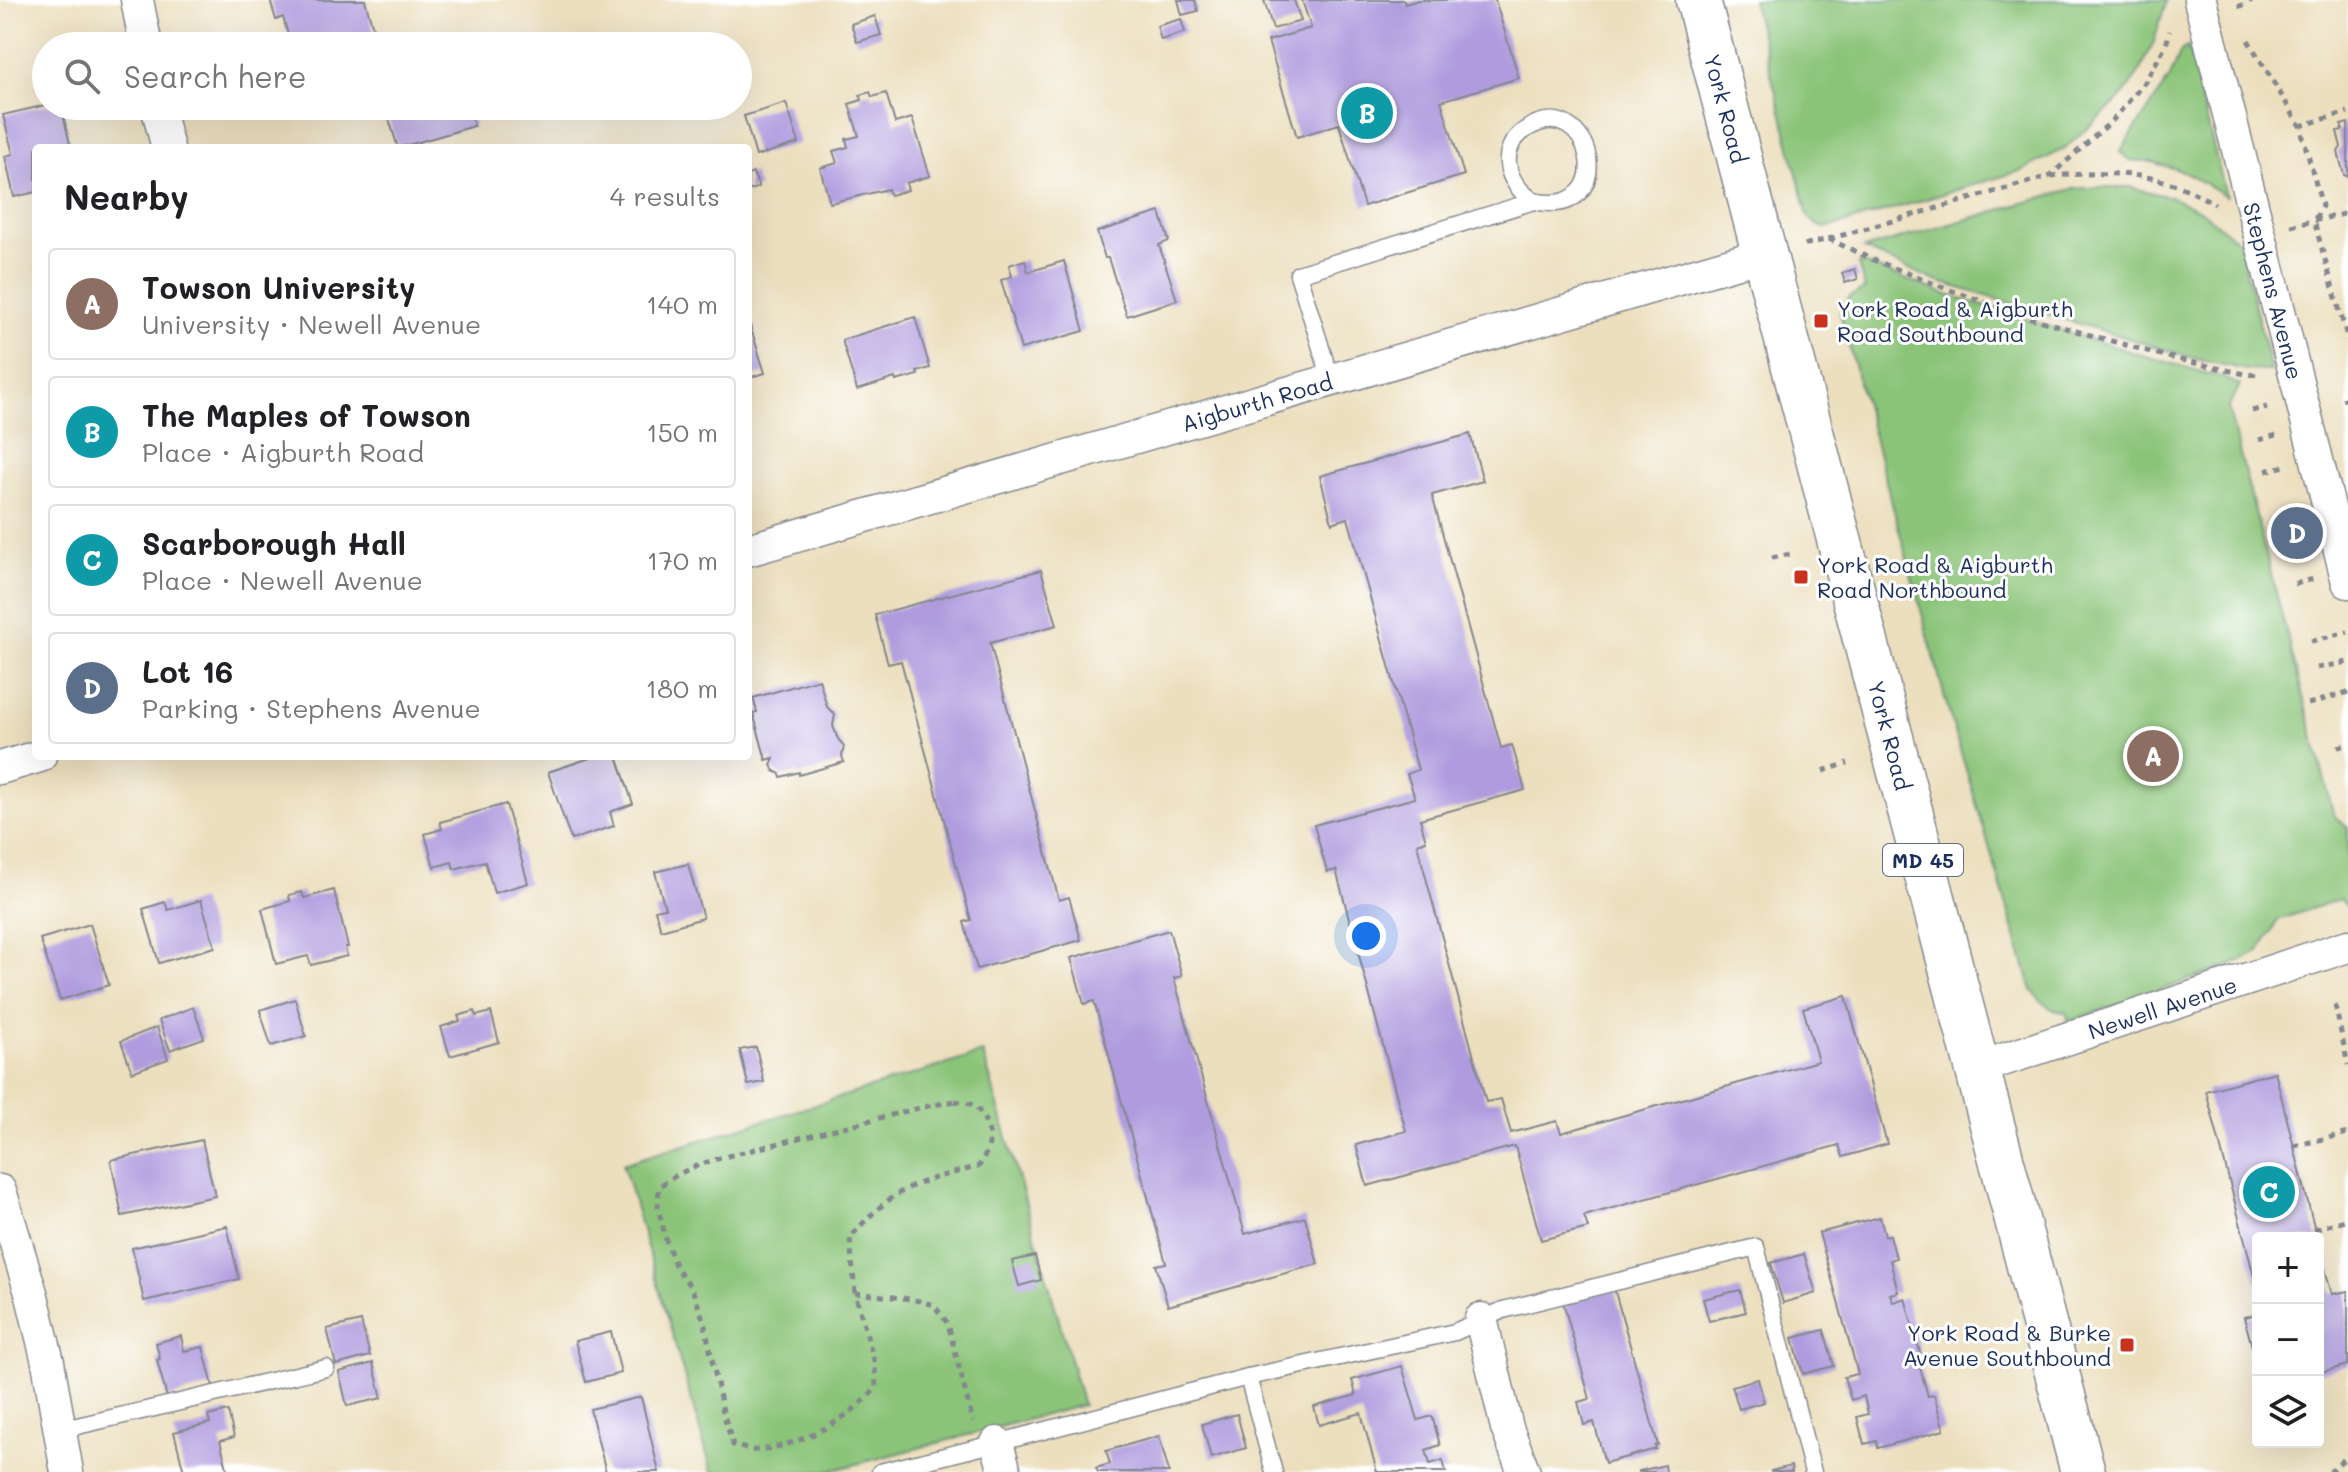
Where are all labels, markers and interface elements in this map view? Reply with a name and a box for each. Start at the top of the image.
search box [32,32,752,120]
street label: York Road [1698,50,1755,166]
icon: search [60,54,104,98]
text: Search here [124,56,307,96]
pin: B [1341,83,1393,143]
text: Nearby [64,174,189,219]
text: 4 results [610,179,720,213]
street label: Stephens Avenue [2238,199,2310,382]
text: Towson University [142,267,415,307]
text: A [83,287,101,321]
text: 140 m [646,287,718,321]
place label: York Road & Aigburth Road Southbound [1837,294,2073,348]
text: University · Newell Avenue [142,307,481,341]
marker: York Road & Aigburth Road Southbound [1812,312,1830,330]
street label: Aigburth Road [1178,366,1336,438]
text: The Maples of Towson [142,395,471,435]
text: B [83,415,101,449]
text: 150 m [646,415,718,449]
text: Place · Aigburth Road [142,435,424,469]
pin: D [2271,503,2323,563]
text: Scarborough Hall [142,523,406,563]
text: C [82,543,102,577]
text: 170 m [647,543,718,577]
place label: York Road & Aigburth Road Northbound [1817,550,2053,604]
text: Place · Newell Avenue [142,563,423,597]
marker: York Road & Aigburth Road Northbound [1792,568,1810,586]
text: Lot 16 [142,651,233,691]
text: D [83,671,101,705]
text: 180 m [646,671,718,705]
street label: York Road [1862,677,1919,793]
text: Parking · Stephens Avenue [142,691,481,725]
pin: A [2127,726,2179,786]
road number: MD 45 [1883,844,1963,876]
your location [1346,916,1386,956]
street label: Newell Avenue [2084,969,2240,1045]
pin: C [2243,1162,2295,1222]
map controls [2252,1232,2324,1448]
button: + [2252,1232,2324,1304]
button: − [2252,1304,2324,1376]
place label: York Road & Burke Avenue Southbound [1903,1318,2111,1372]
marker: York Road & Burke Avenue Southbound [2118,1336,2136,1354]
button: layers [2252,1376,2324,1448]

